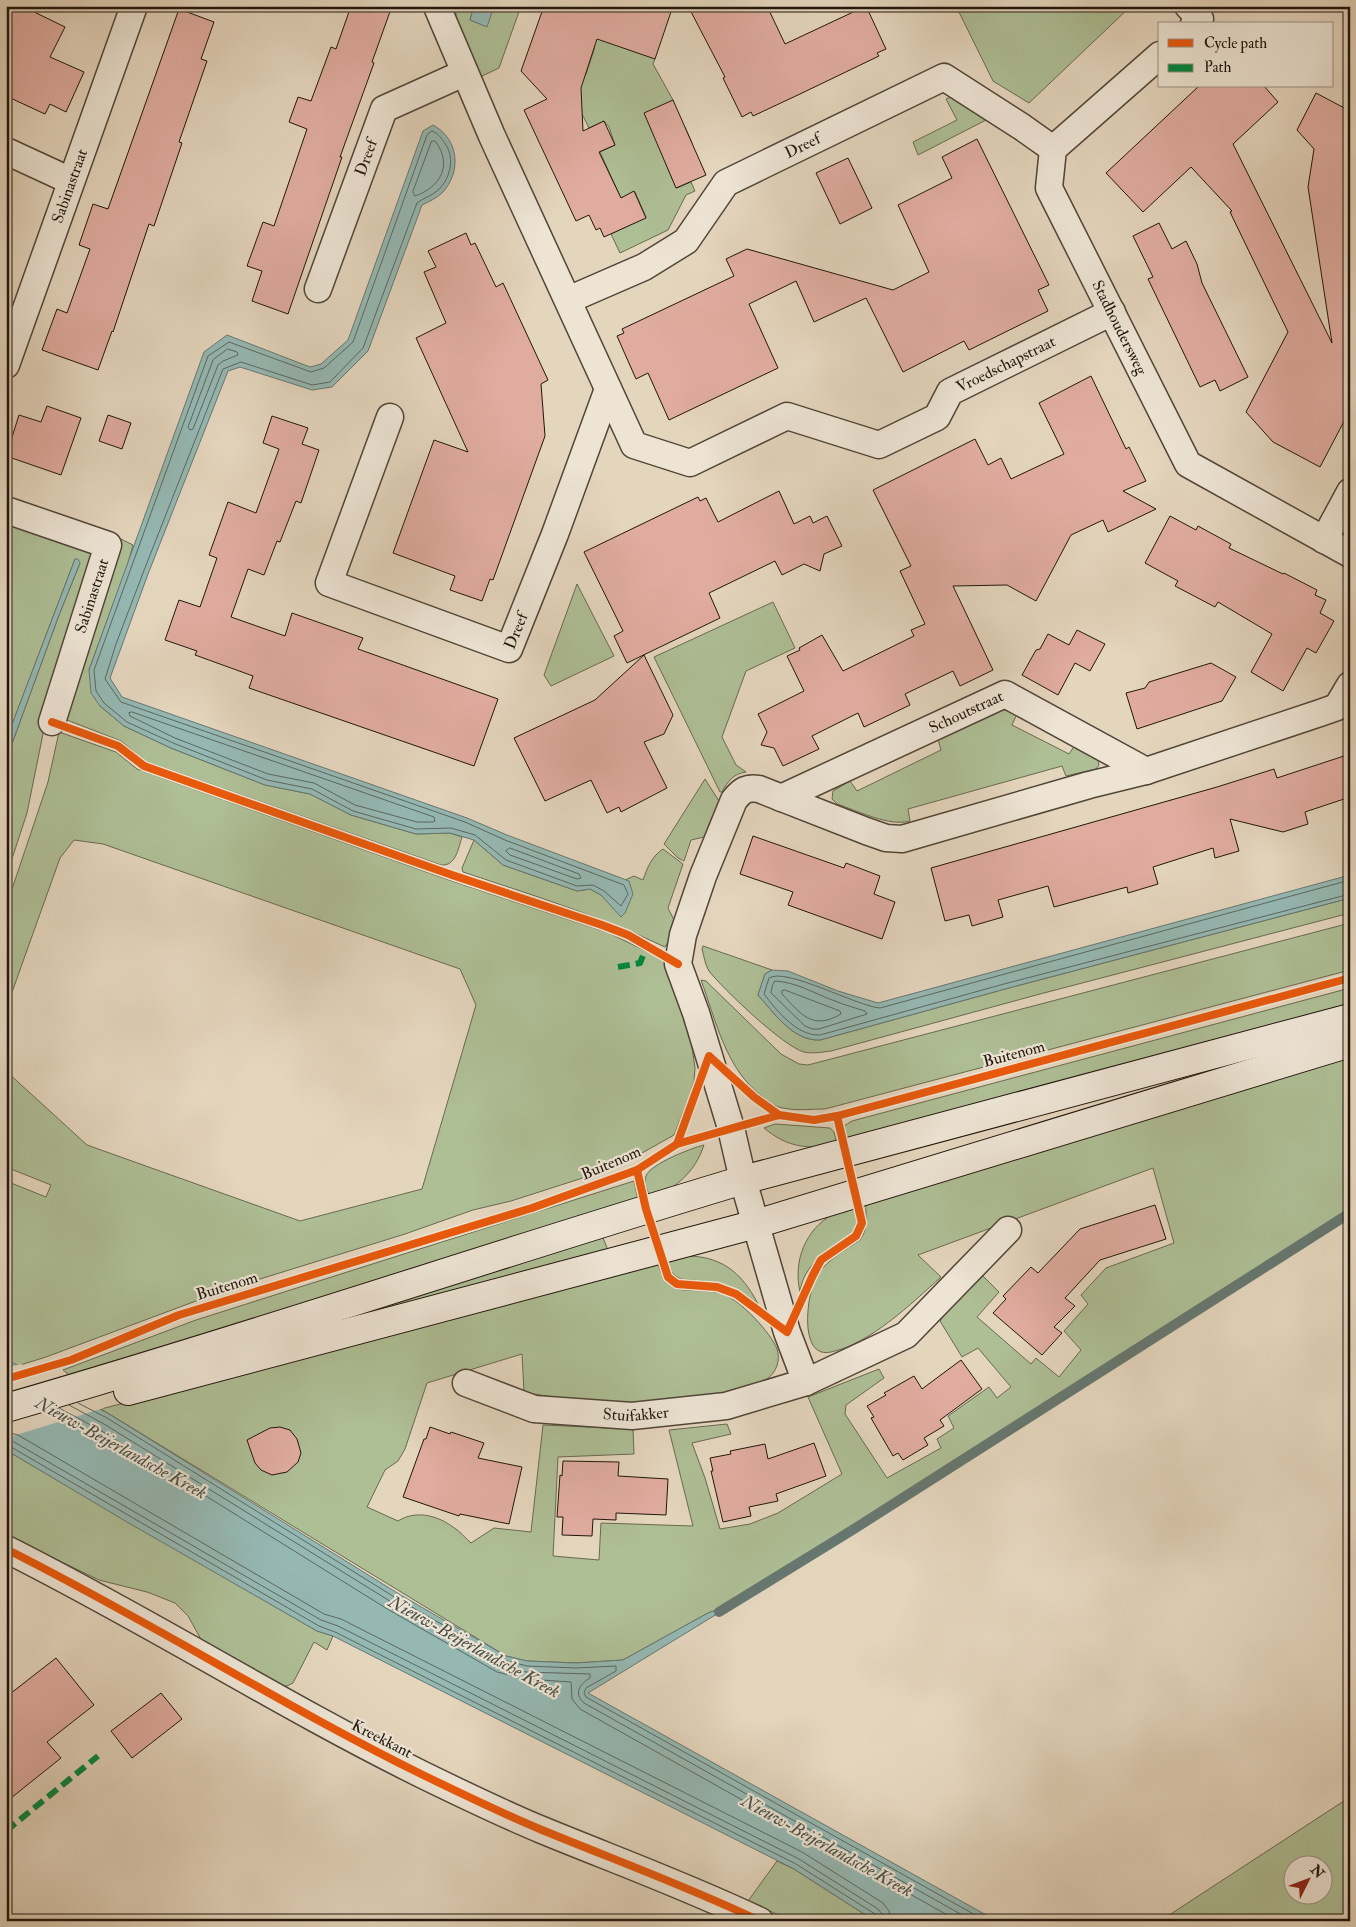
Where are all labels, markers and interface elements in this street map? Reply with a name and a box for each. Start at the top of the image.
legend [1158,22,1334,88]
text: Cycle path [1204,34,1267,54]
text: Path [1204,58,1231,77]
street label: Dreef [781,127,826,163]
street label: Dreef [350,134,383,179]
street label: Sabinastraat [47,146,92,226]
street label: Stadhoudersweg [1087,277,1152,379]
street label: Vroedschapstraat [953,332,1059,397]
street label: Sabinastraat [71,556,113,636]
street label: Dreef [500,607,534,652]
street label: Schoutstraat [926,686,1006,738]
street label: Buitenom [981,1036,1048,1072]
street label: Buitenom [578,1141,644,1185]
street label: Buitenom [194,1267,261,1305]
water label: Nieuw-Beijerlandsche Kreek [30,1391,211,1505]
street label: Stuifakker [602,1402,670,1426]
water label: Nieuw-Beijerlandsche Kreek [383,1590,564,1704]
street label: Kreekkant [348,1715,416,1763]
water label: Nieuw-Beijerlandsche Kreek [736,1789,917,1903]
north arrow [1284,1854,1334,1904]
text: N [1306,1861,1328,1882]

